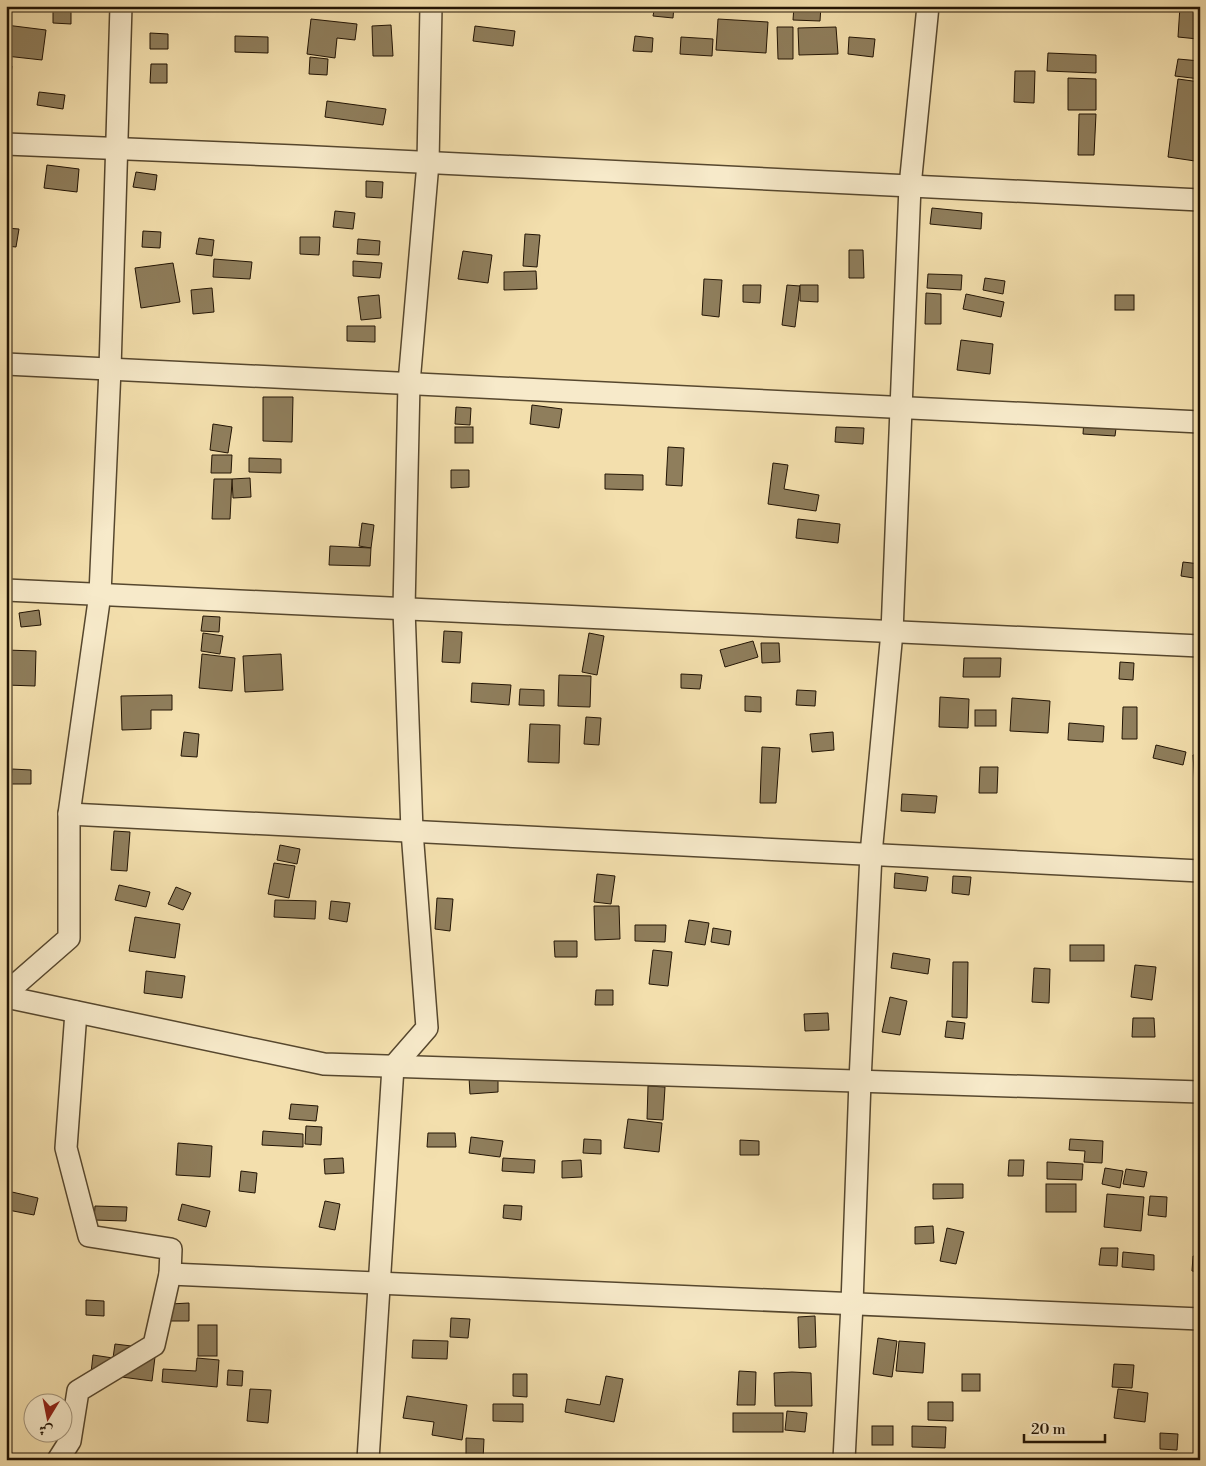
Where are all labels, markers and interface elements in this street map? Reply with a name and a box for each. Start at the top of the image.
north arrow [22,1394,72,1444]
scale bar [1024,1411,1105,1443]
text: ش [37,1420,54,1440]
text: 20 m [1031,1420,1066,1439]

